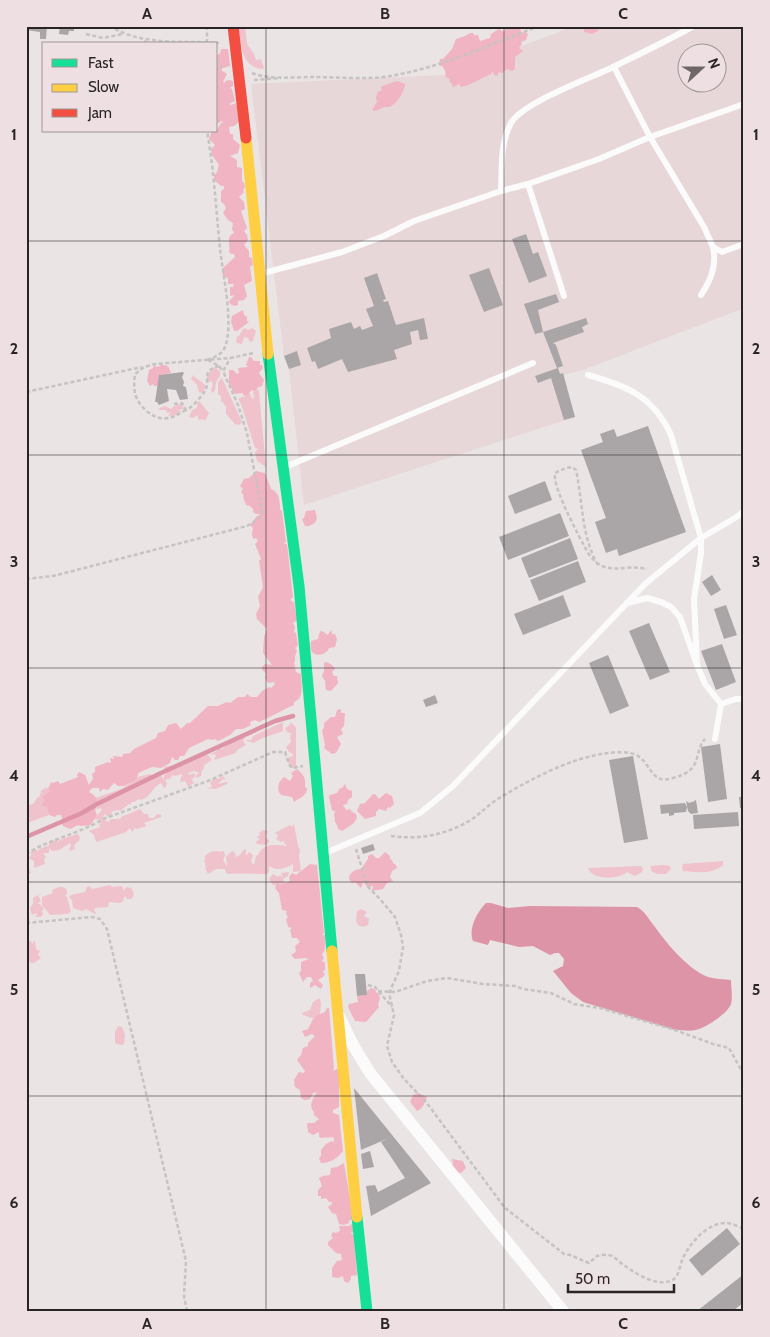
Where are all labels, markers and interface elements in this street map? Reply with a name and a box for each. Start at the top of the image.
text: A [142,4,152,23]
text: B [380,4,390,23]
text: C [618,4,628,23]
legend [42,42,218,132]
north arrow [678,42,728,92]
text: Fast [88,54,113,72]
text: N [704,55,724,71]
text: Slow [88,78,119,96]
text: Jam [87,104,112,122]
text: 1 [11,125,17,144]
text: 1 [753,125,759,144]
text: 2 [10,339,18,358]
text: 2 [752,339,760,358]
text: 3 [10,552,18,571]
text: 3 [752,552,760,571]
text: 4 [9,766,19,785]
text: 4 [751,766,761,785]
text: 5 [10,980,18,999]
text: 5 [752,980,760,999]
text: 6 [10,1193,19,1212]
text: 6 [752,1193,761,1212]
scale bar [568,1262,674,1294]
text: 50 m [575,1270,610,1288]
text: A [142,1314,152,1333]
text: B [380,1314,390,1333]
text: C [618,1314,628,1333]

